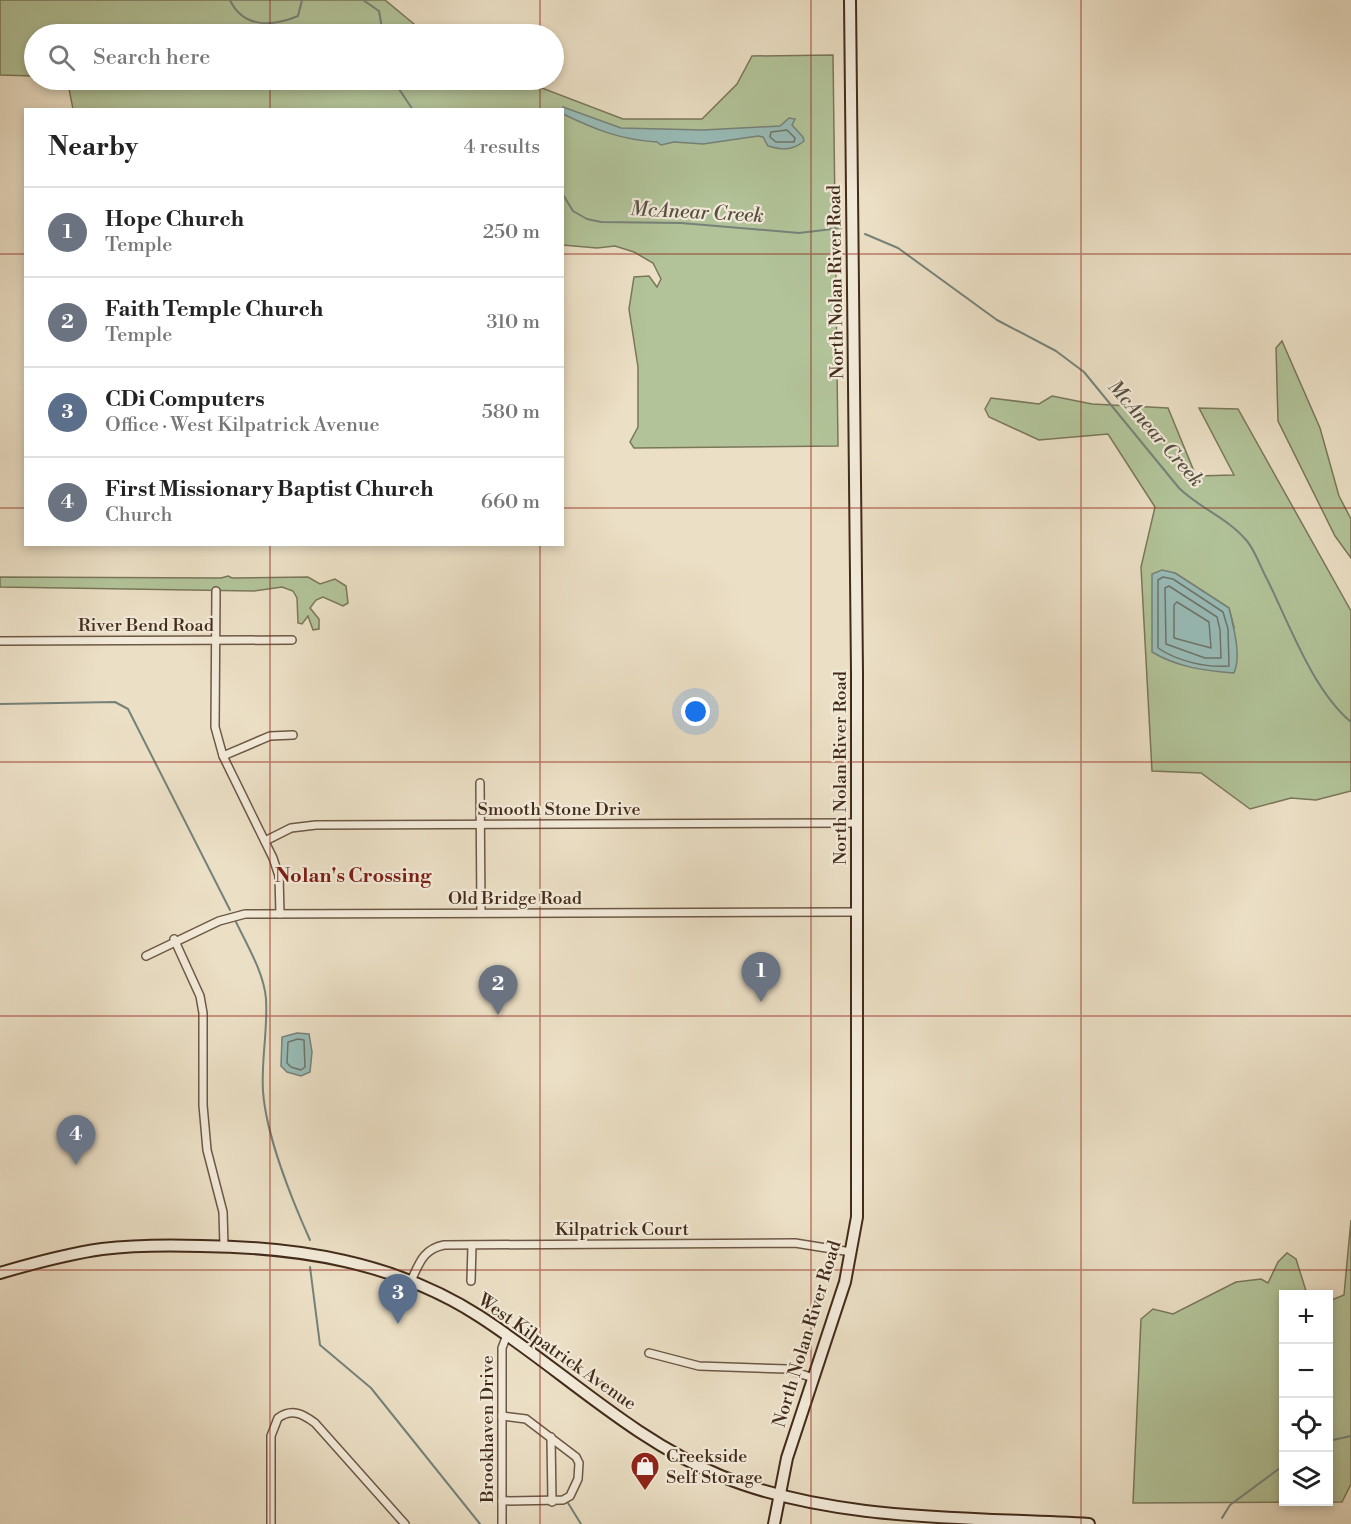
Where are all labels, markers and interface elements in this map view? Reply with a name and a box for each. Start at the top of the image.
search box [24,24,564,90]
icon: search [45,41,78,74]
text: Search here [93,44,210,71]
text: Nearby [48,131,138,163]
text: 4 results [463,135,540,160]
street label: North Nolan River Road [823,184,849,379]
water label: McAnear Creek [629,197,765,229]
text: Hope Church [105,206,244,233]
text: 1 [63,220,72,245]
text: 250 m [483,220,540,245]
text: Temple [105,233,172,258]
text: Faith Temple Church [105,296,323,323]
text: 2 [61,310,74,335]
text: 310 m [487,310,540,335]
text: Temple [105,323,172,348]
water label: McAnear Creek [1102,375,1208,493]
text: CDi Computers [105,386,265,413]
text: 3 [61,400,74,425]
text: 580 m [482,400,540,425]
text: Office · West Kilpatrick Avenue [105,413,380,438]
text: First Missionary Baptist Church [105,476,434,503]
text: 4 [61,490,74,515]
text: 660 m [481,490,540,515]
text: Church [105,503,172,528]
street label: River Bend Road [78,614,215,637]
street label: North Nolan River Road [829,670,852,865]
your location [681,697,710,726]
street label: Smooth Stone Drive [477,798,641,821]
district label: Nolan's Crossing [275,864,432,889]
street label: Old Bridge Road [448,887,583,910]
pin: 1 [742,952,780,1002]
pin: 2 [478,966,518,1015]
pin: 4 [56,1116,96,1165]
street label: Kilpatrick Court [555,1218,690,1241]
street label: North Nolan River Road [768,1237,847,1430]
pin: 3 [378,1274,418,1324]
street label: West Kilpatrick Avenue [472,1288,641,1415]
map controls [1279,1290,1333,1506]
button: + [1279,1290,1333,1344]
button: − [1279,1344,1333,1398]
street label: Brookhaven Drive [476,1355,499,1504]
button: locate [1279,1398,1333,1452]
place label: Creekside Self Storage [666,1445,763,1489]
shop icon: Creekside Self Storage [629,1450,661,1492]
button: layers [1279,1452,1333,1506]

